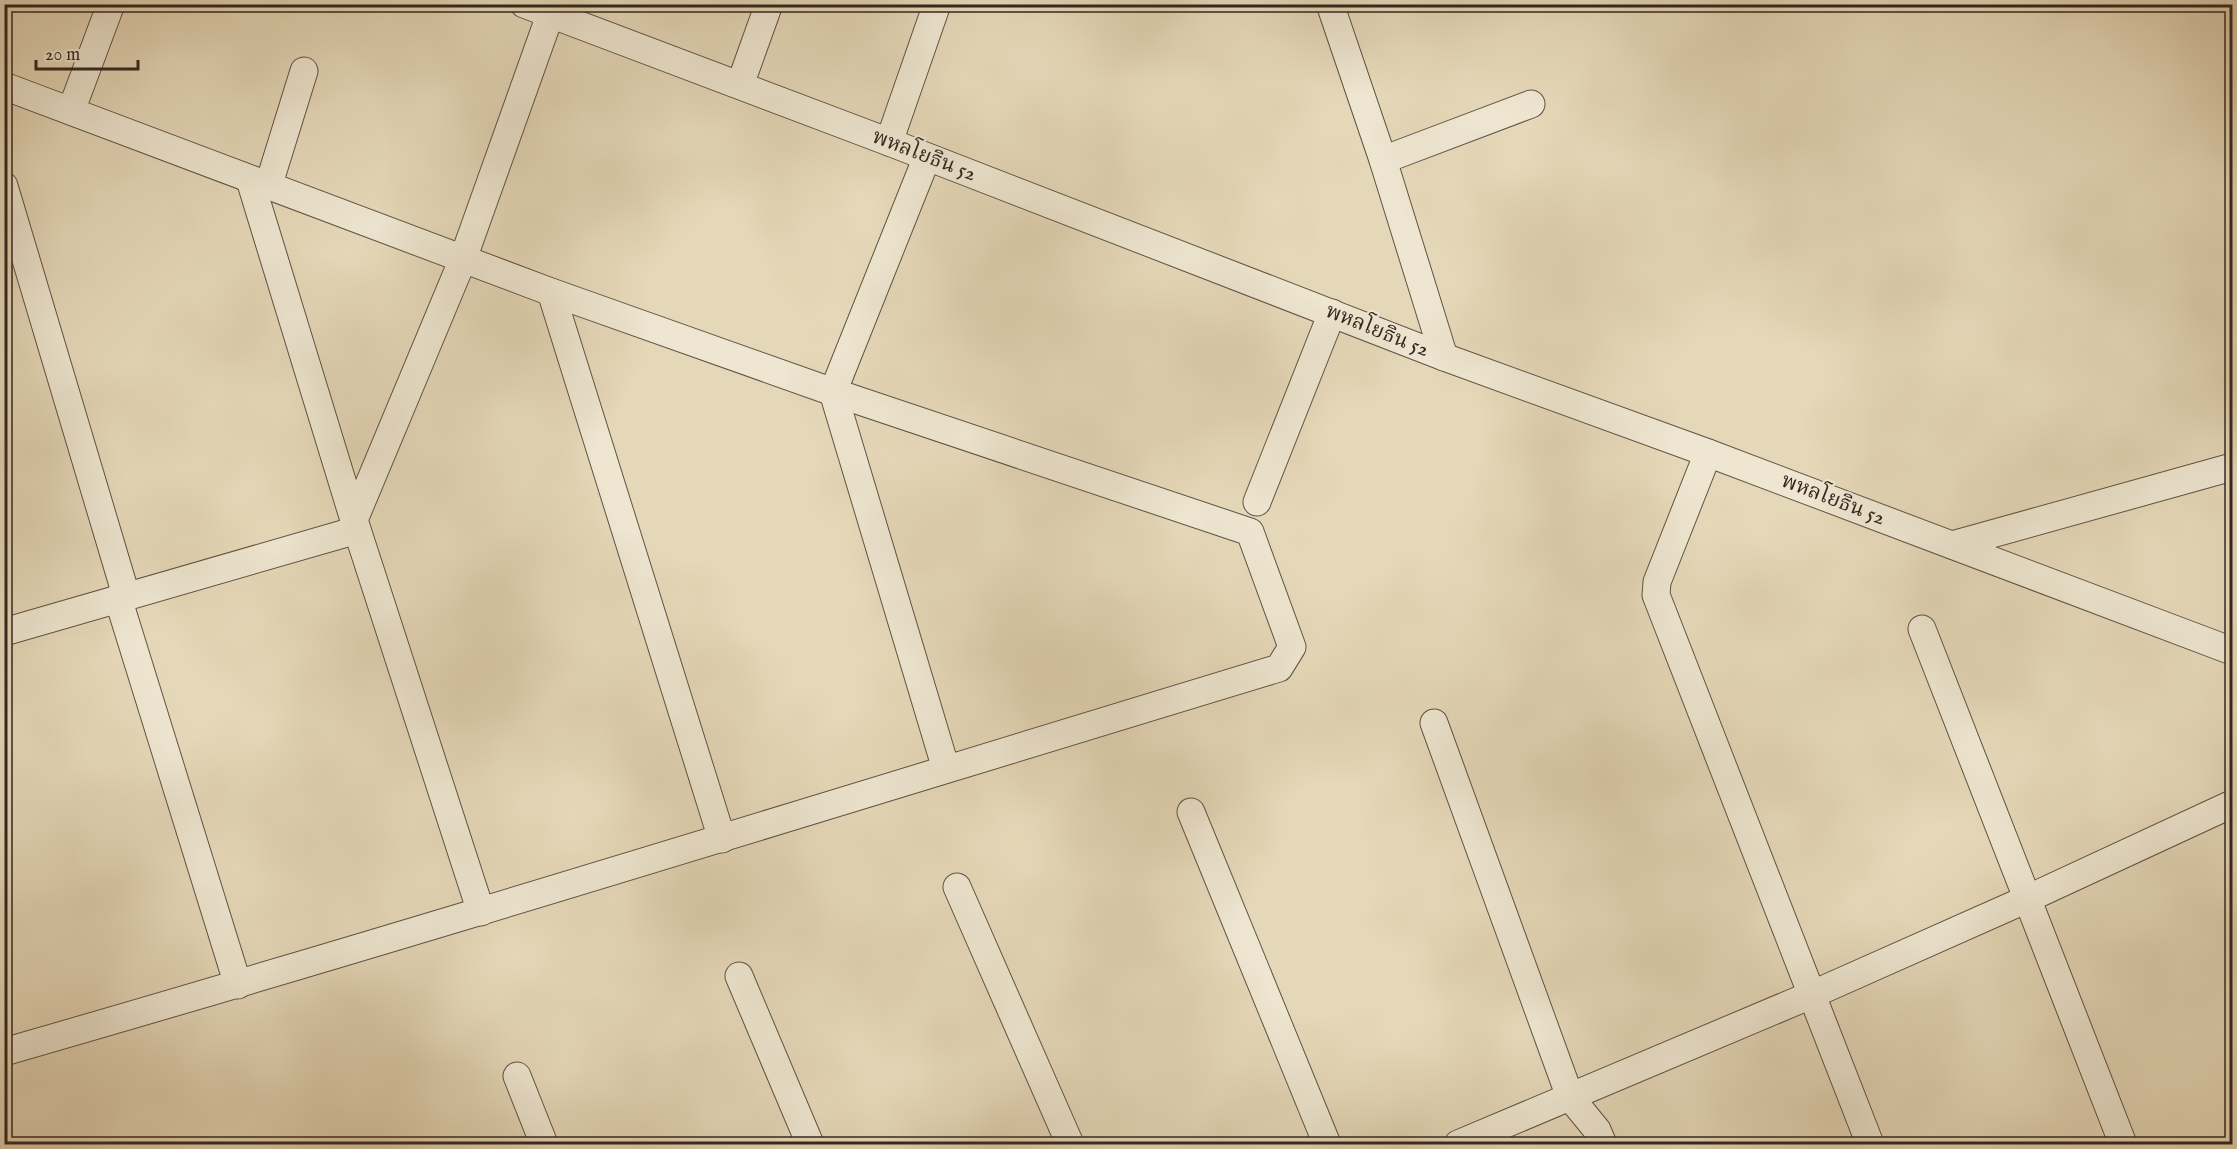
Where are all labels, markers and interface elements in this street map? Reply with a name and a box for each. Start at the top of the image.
scale bar [36,33,138,71]
text: 20 m [45,44,80,67]
street label: พหลโยธิน 52 [868,121,981,188]
street label: พหลโยธิน 52 [1321,295,1434,364]
street label: พหลโยธิน 52 [1777,465,1890,532]

